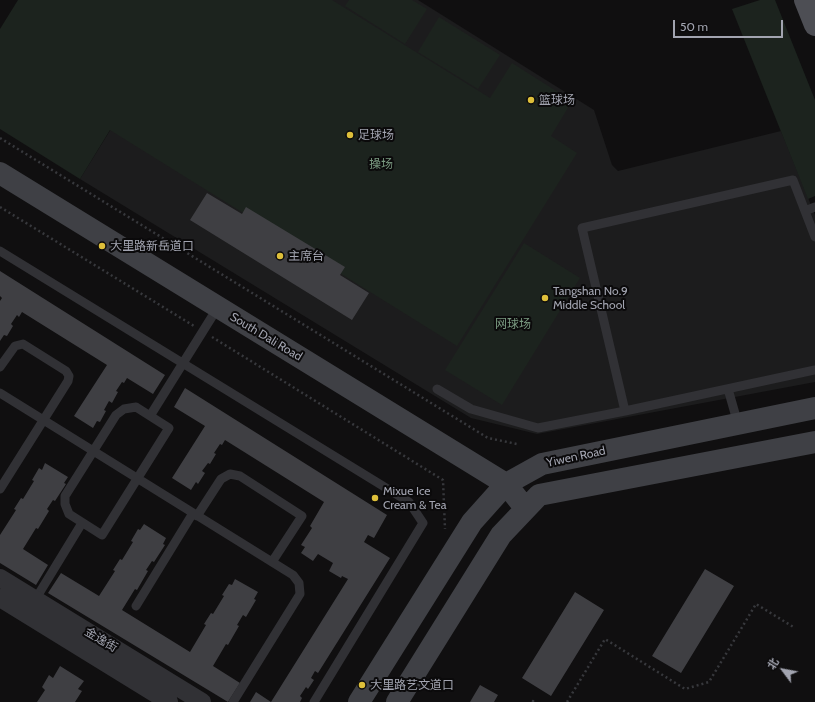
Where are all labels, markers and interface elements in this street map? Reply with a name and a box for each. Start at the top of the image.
scale bar [675,12,785,38]
text: 50 m [680,19,708,34]
place label: 篮球场 [539,93,575,107]
marker: 篮球场 [526,95,536,105]
place label: 足球场 [358,128,394,142]
marker: 足球场 [345,130,355,140]
park label: 操场 [369,157,393,171]
place label: 大里路新岳道口 [110,239,194,253]
marker: 大里路新岳道口 [97,241,107,251]
place label: 主席台 [288,249,324,263]
marker: 主席台 [275,251,285,261]
place label: Tangshan No.9 Middle School [553,284,628,312]
marker: Tangshan No.9 Middle School [540,293,550,303]
street label: South Dali Road [227,310,305,364]
park label: 网球场 [495,317,531,331]
street label: Yiwen Road [545,444,607,470]
place label: Mixue Ice Cream & Tea [383,484,446,512]
marker: Mixue Ice Cream & Tea [370,493,380,503]
street label: 金逸街 [82,625,120,655]
north arrow [763,650,803,690]
text: 北 [764,655,782,672]
place label: 大里路艺文道口 [370,678,454,692]
marker: 大里路艺文道口 [357,680,367,690]

